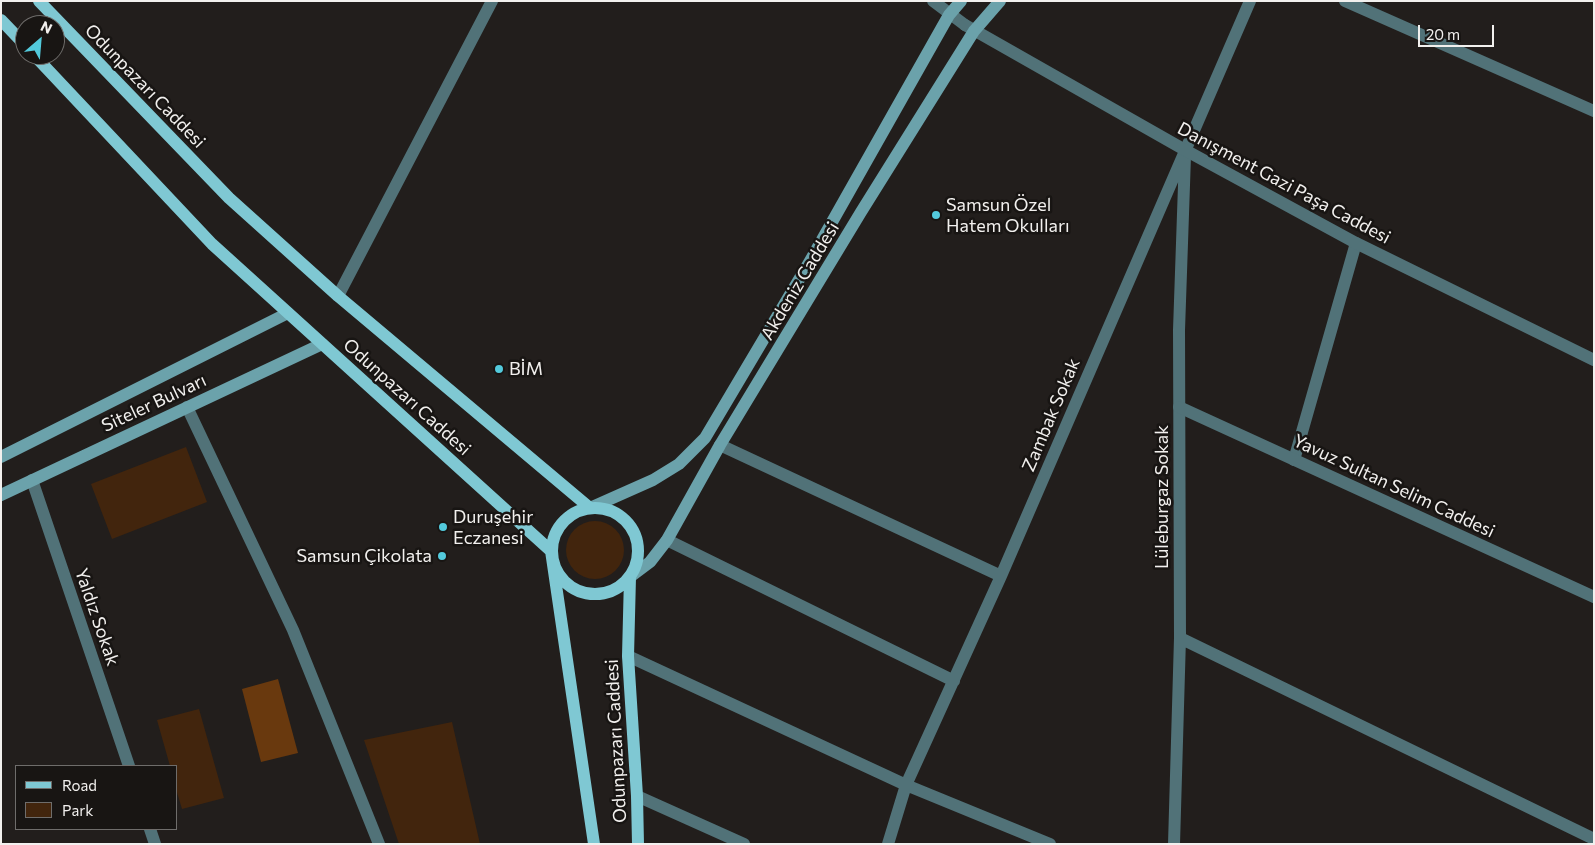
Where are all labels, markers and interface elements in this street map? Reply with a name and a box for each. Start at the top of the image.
north arrow [15,15,65,65]
scale bar [1420,15,1496,47]
text: N [38,17,55,37]
street label: Odunpazarı Caddesi [80,20,210,152]
text: 20 m [1426,25,1460,43]
street label: Danışment Gazi Paşa Caddesi [1174,118,1394,248]
place label: Samsun Özel Hatem Okulları [946,194,1070,236]
marker: Samsun Özel Hatem Okulları [930,209,942,221]
street label: Akdeniz Caddesi [756,218,844,344]
street label: Odunpazarı Caddesi [339,334,475,460]
street label: Zambak Sokak [1017,355,1085,475]
place label: BİM [509,358,543,380]
marker: BİM [493,363,505,375]
street label: Siteler Bulvarı [98,369,210,437]
street label: Lüleburgaz Sokak [1151,425,1173,569]
street label: Yavuz Sultan Selim Caddesi [1290,430,1498,542]
place label: Duruşehir Eczanesi [453,506,533,548]
marker: Duruşehir Eczanesi [437,521,449,533]
place label: Samsun Çikolata [296,545,432,567]
marker: Samsun Çikolata [436,550,448,562]
street label: Yaldız Sokak [70,565,124,669]
street label: Odunpazarı Caddesi [601,659,631,823]
legend [15,765,178,830]
text: Road [62,776,97,794]
text: Park [62,801,93,819]

